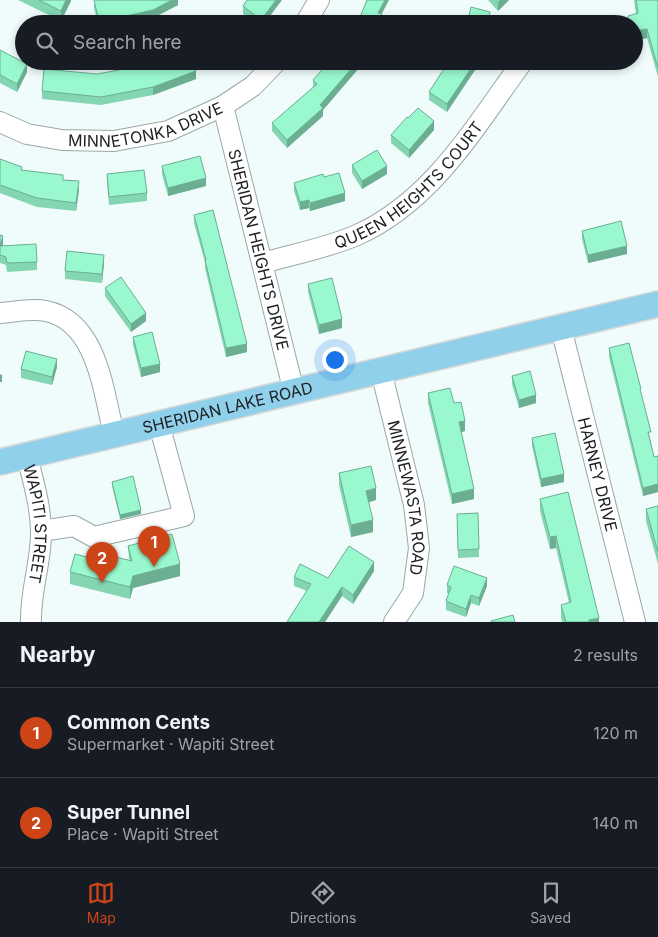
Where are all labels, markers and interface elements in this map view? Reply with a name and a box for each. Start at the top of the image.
search box [15,15,643,70]
icon: search [33,29,61,57]
text: Search here [73,31,182,54]
street label: MINNETONKA DRIVE [68,98,226,151]
street label: QUEEN HEIGHTS COURT [332,117,487,253]
street label: SHERIDAN HEIGHTS DRIVE [224,147,293,352]
your location [322,347,348,373]
street label: SHERIDAN LAKE ROAD [140,377,315,437]
street label: HARNEY DRIVE [574,415,622,534]
street label: MINNEWASTA ROAD [384,418,430,577]
street label: WAPITI STREET [19,462,51,585]
pin: 1 [138,526,170,567]
pin: 2 [86,542,118,583]
text: Nearby [20,642,95,667]
text: 2 results [573,645,638,665]
text: Common Cents [67,711,210,734]
text: 1 [33,723,39,743]
text: 120 m [593,723,638,743]
text: Supermarket · Wapiti Street [67,734,274,754]
text: Super Tunnel [67,801,190,824]
text: 2 [31,813,41,833]
text: 140 m [593,813,638,833]
text: Place · Wapiti Street [67,824,219,844]
tab: Map [87,879,116,926]
tab: Directions [290,879,356,926]
tab: Saved [530,879,571,926]

